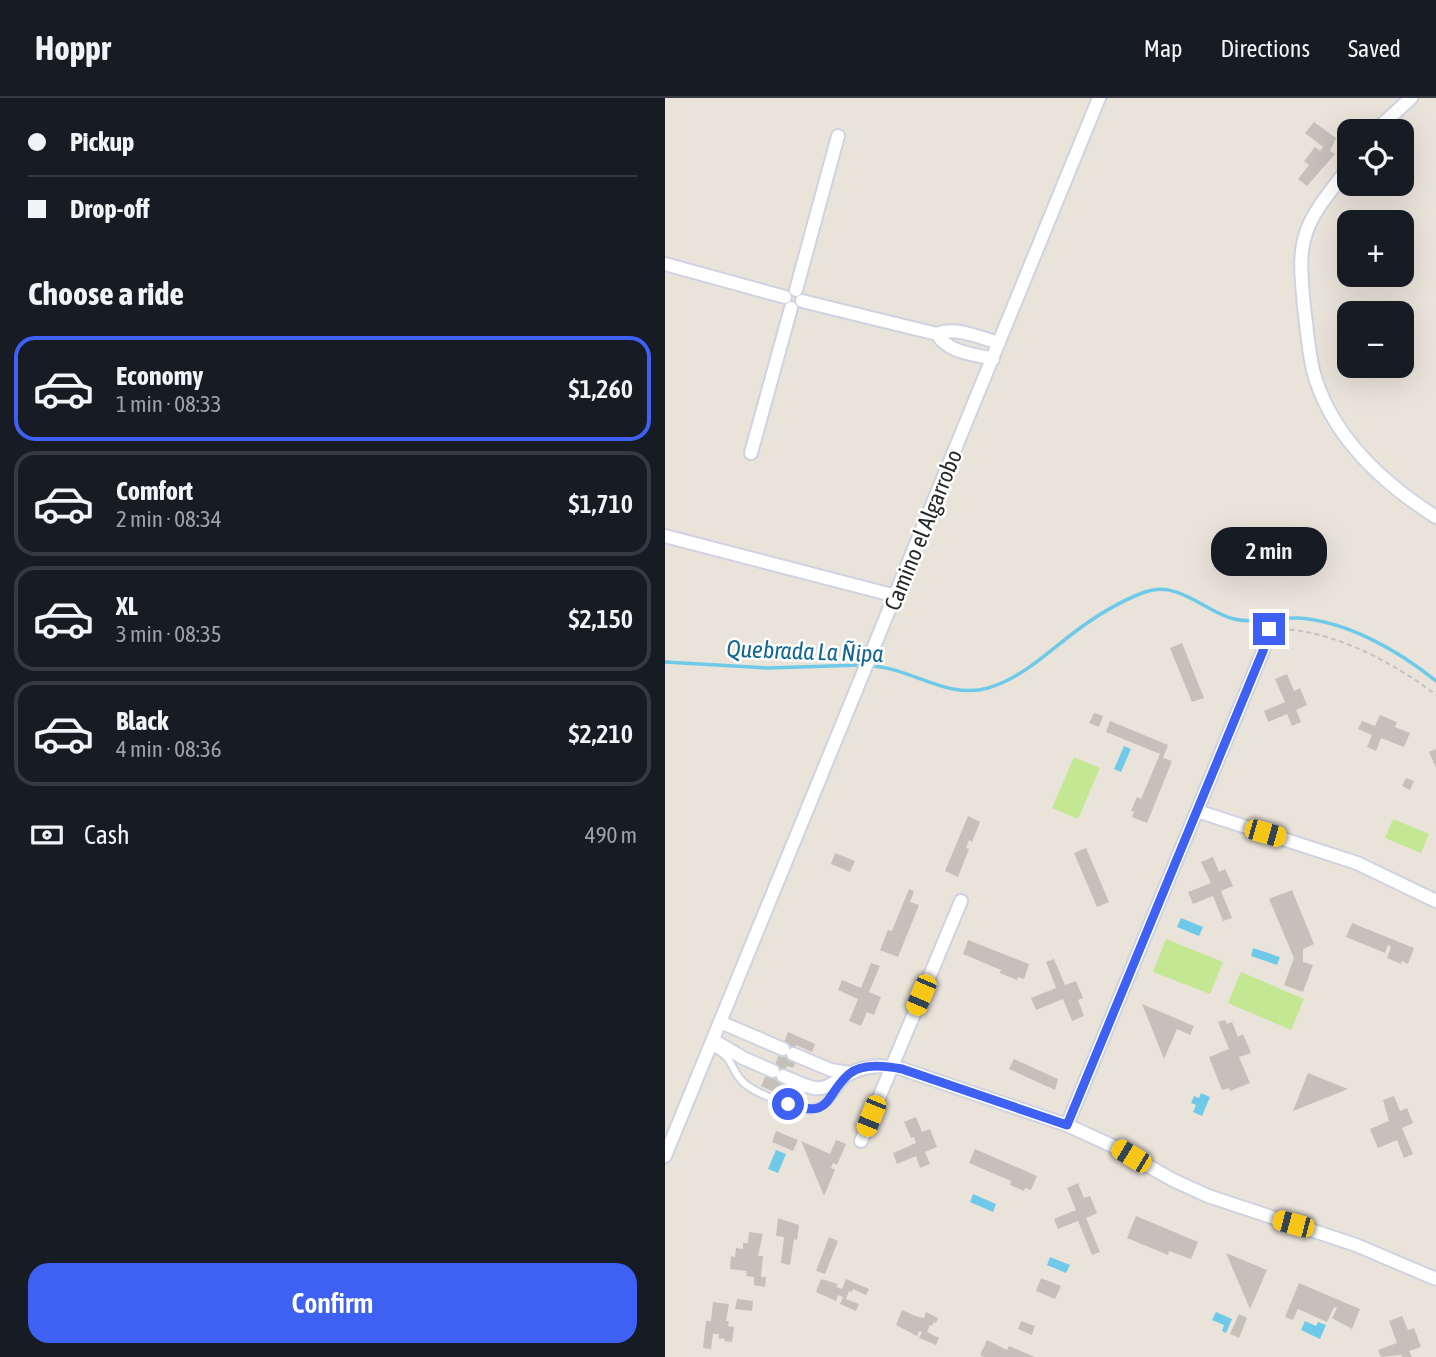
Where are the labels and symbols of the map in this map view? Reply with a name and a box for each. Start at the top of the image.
street label: Camino el Algarrobo [879,446,967,614]
callout: 2 min [1211,528,1327,576]
route end [1253,613,1285,645]
water label: Quebrada La Ñipa [726,635,884,667]
car [1242,817,1289,849]
car [904,972,939,1018]
route start [772,1088,804,1120]
car [854,1093,889,1139]
car [1108,1136,1155,1176]
car [1270,1208,1317,1240]

